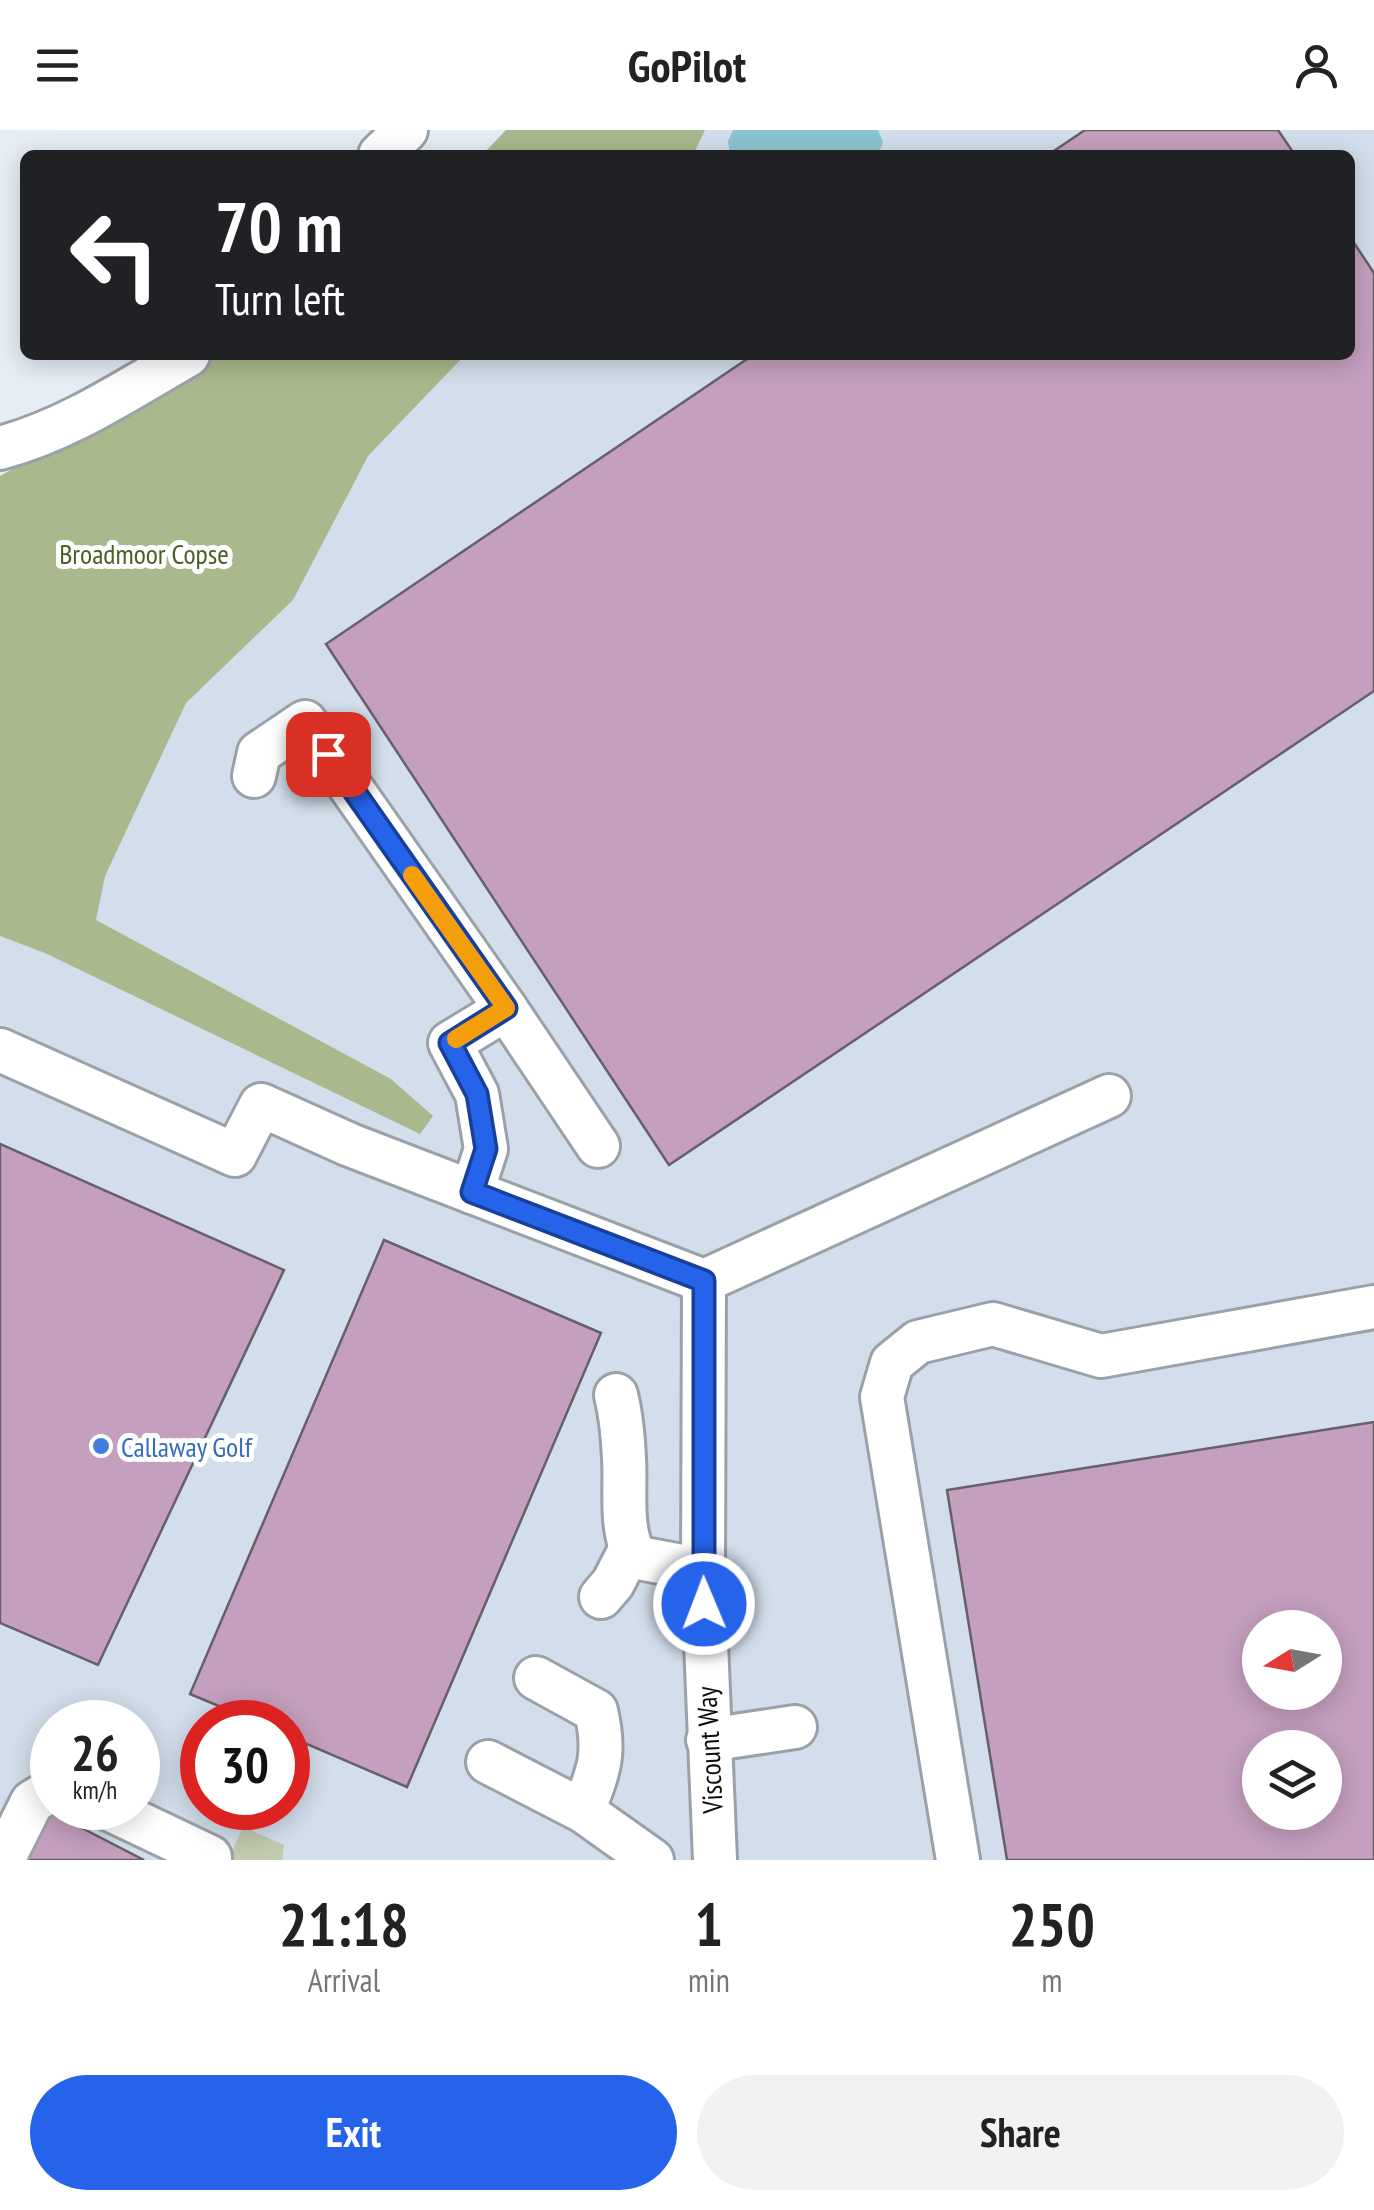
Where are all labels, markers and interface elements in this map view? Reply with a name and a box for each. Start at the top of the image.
text: GoPilot [628,36,746,94]
icon: menu [30,38,85,93]
icon: person [1289,38,1344,93]
text: 70 m [215,181,343,271]
icon: left [50,190,180,320]
text: Turn left [215,269,345,327]
park label: Broadmoor Copse [59,535,229,572]
pin [286,712,371,797]
icon: arrive [301,727,356,782]
place label: Callaway Golf [121,1428,254,1465]
marker: Callaway Golf [90,1435,112,1457]
position arrow [652,1552,756,1656]
north arrow [1242,1610,1342,1710]
map controls [1242,1610,1342,1830]
street label: Viscount Way [687,1685,731,1816]
speed limit sign: 30 [180,1700,310,1830]
text: 26 [71,1720,119,1785]
button: layers [1242,1730,1342,1830]
text: km/h [73,1774,117,1806]
text: 21:18 [279,1885,409,1963]
text: 1 [695,1885,723,1963]
text: 250 [1009,1885,1095,1963]
text: Arrival [308,1959,380,2001]
text: min [688,1959,730,2001]
text: m [1041,1959,1062,2001]
button: Exit [30,2075,677,2190]
button: Share [697,2075,1344,2190]

